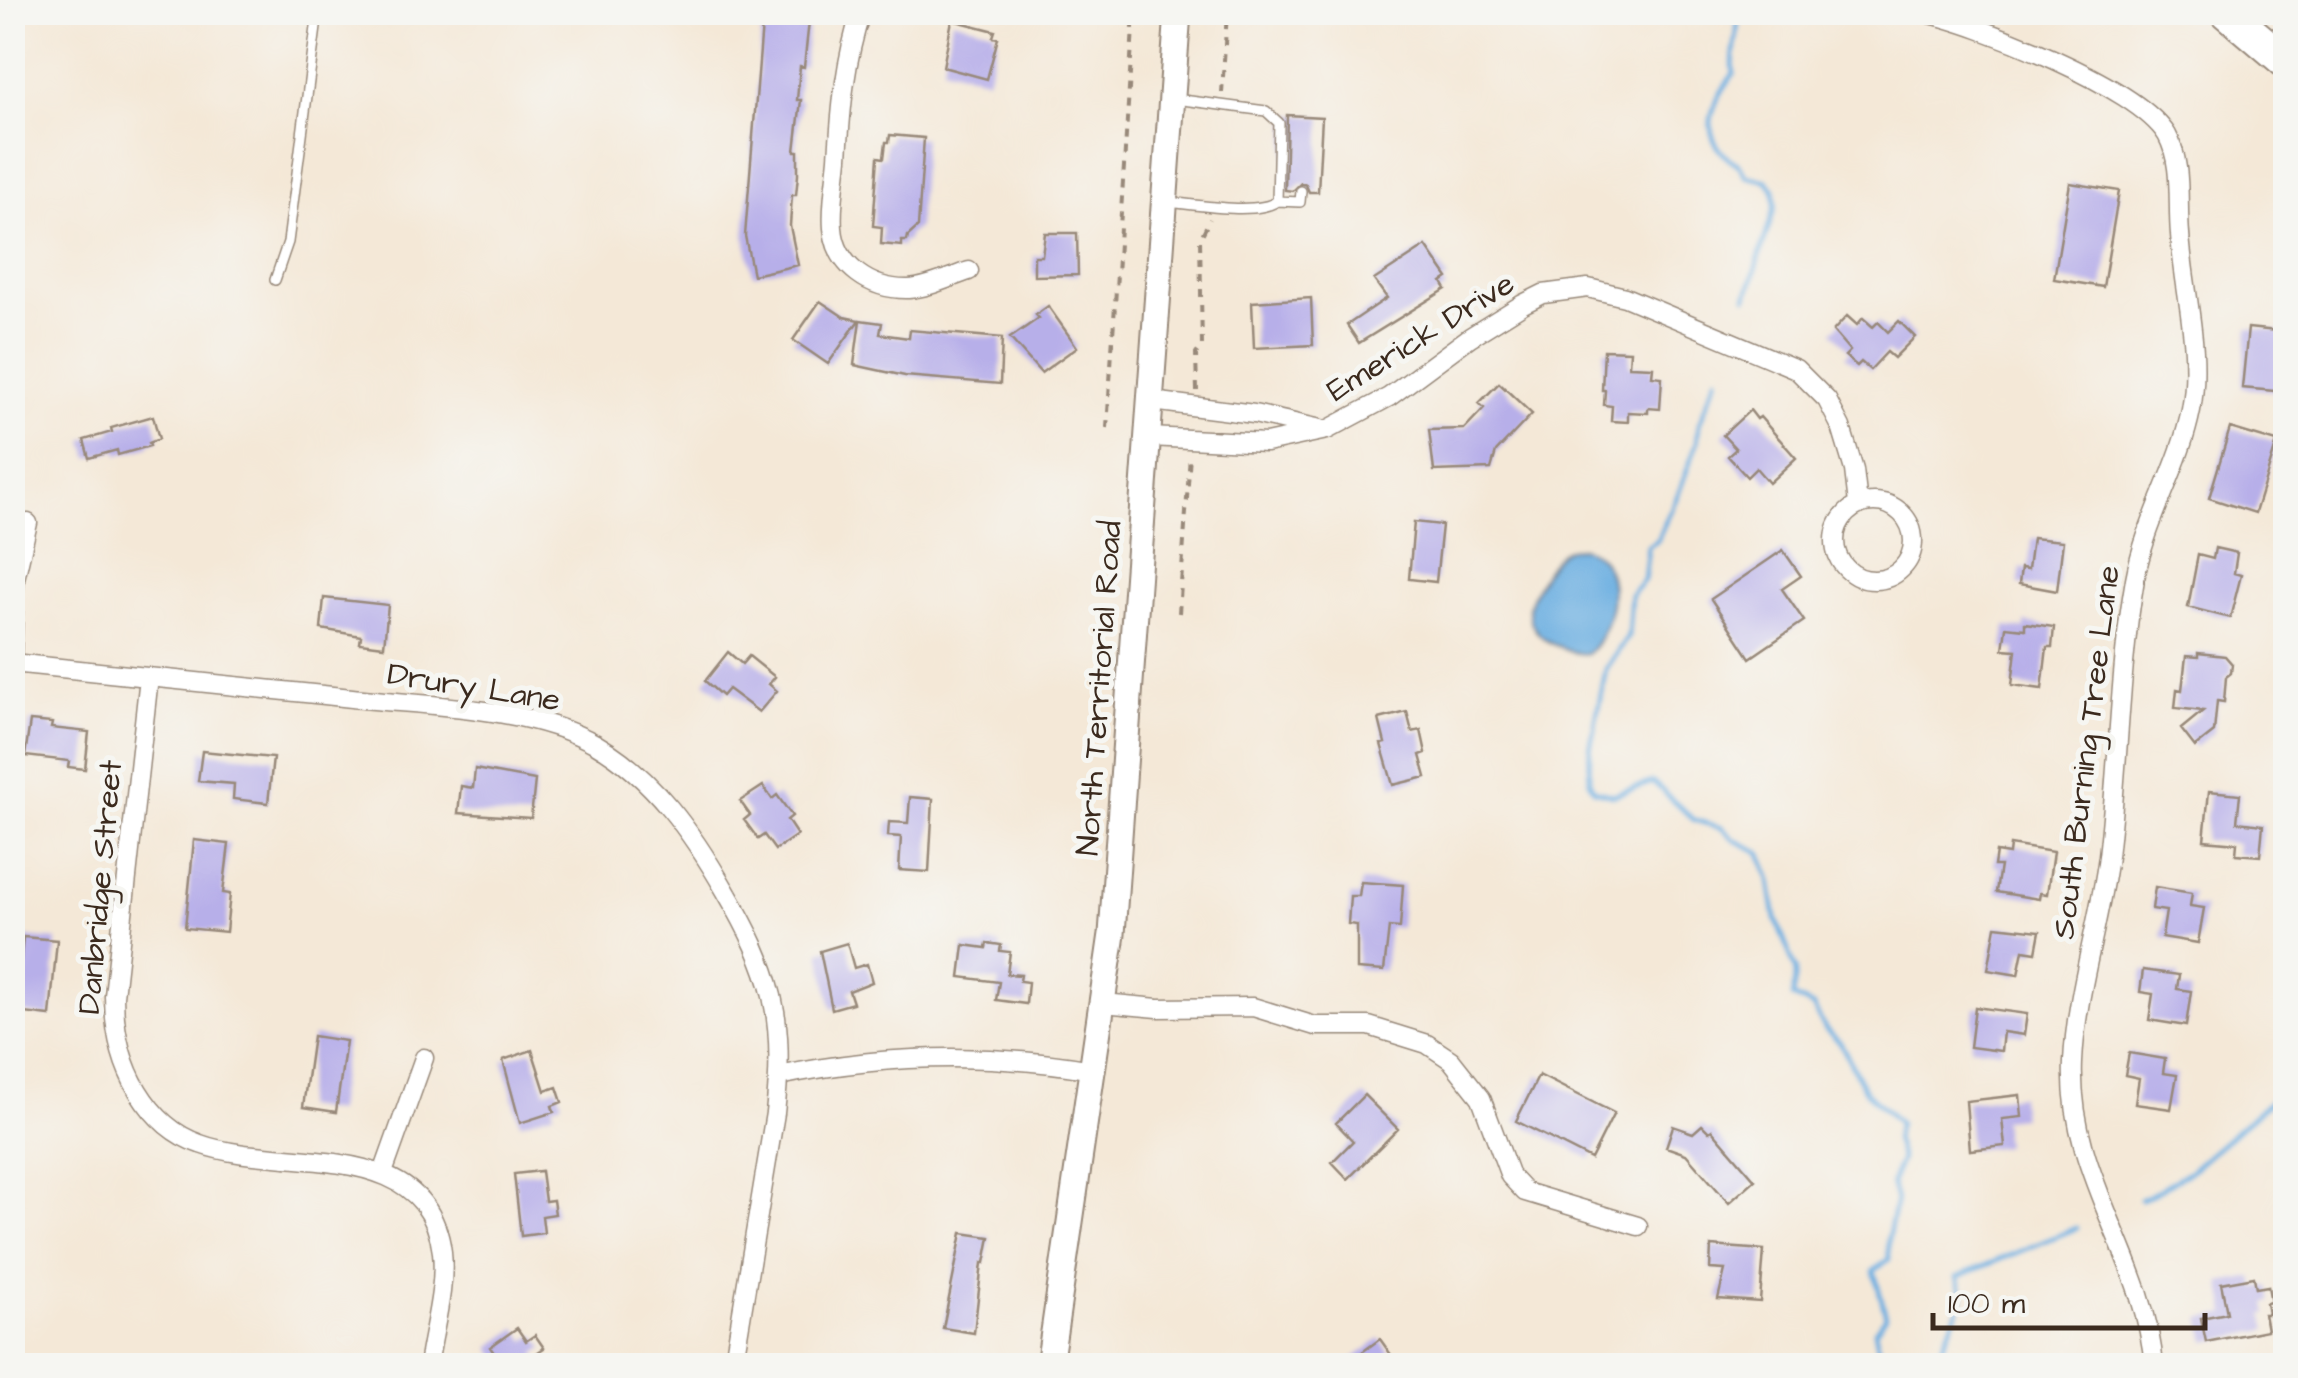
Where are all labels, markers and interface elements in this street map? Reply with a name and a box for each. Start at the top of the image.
street label: Emerick Drive [1318,262,1523,413]
street label: North Territorial Road [1065,519,1134,857]
street label: South Burning Tree Lane [2041,563,2132,942]
street label: Drury Lane [384,652,563,723]
street label: Danbridge Street [67,758,134,1016]
scale bar [1933,1268,2206,1330]
text: 100 m [1948,1283,2026,1325]

